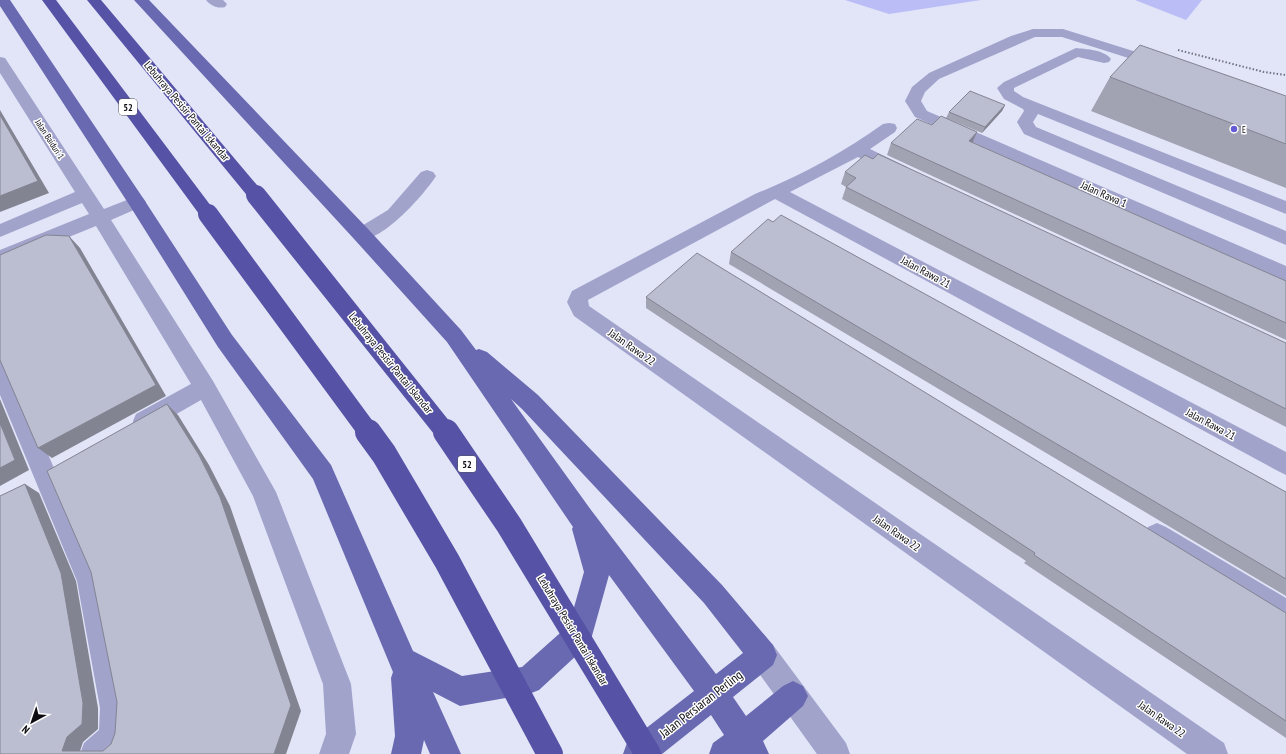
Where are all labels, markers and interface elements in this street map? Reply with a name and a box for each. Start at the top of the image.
street label: Lebuhraya Pesisir Pantai Iskandar [141,58,233,164]
road number: 52 [119,99,137,115]
street label: Jalan Baiduri 1 [33,116,67,161]
marker: E [1229,124,1239,134]
place label: E [1242,124,1246,135]
street label: Jalan Rawa 1 [1078,177,1129,210]
street label: Jalan Rawa 21 [898,253,953,291]
street label: Lebuhraya Pesisir Pantai Iskandar [346,310,436,416]
street label: Jalan Rawa 22 [605,325,658,368]
street label: Jalan Rawa 21 [1183,405,1238,443]
road number: 52 [458,456,476,472]
street label: Jalan Rawa 22 [870,511,923,554]
street label: Lebuhraya Pesisir Pantai Iskandar [535,572,611,688]
street label: Jalan Persiaran Perling [655,666,746,742]
street label: Jalan Rawa 22 [1135,697,1188,740]
north arrow [12,702,52,742]
text: N [19,722,32,737]

